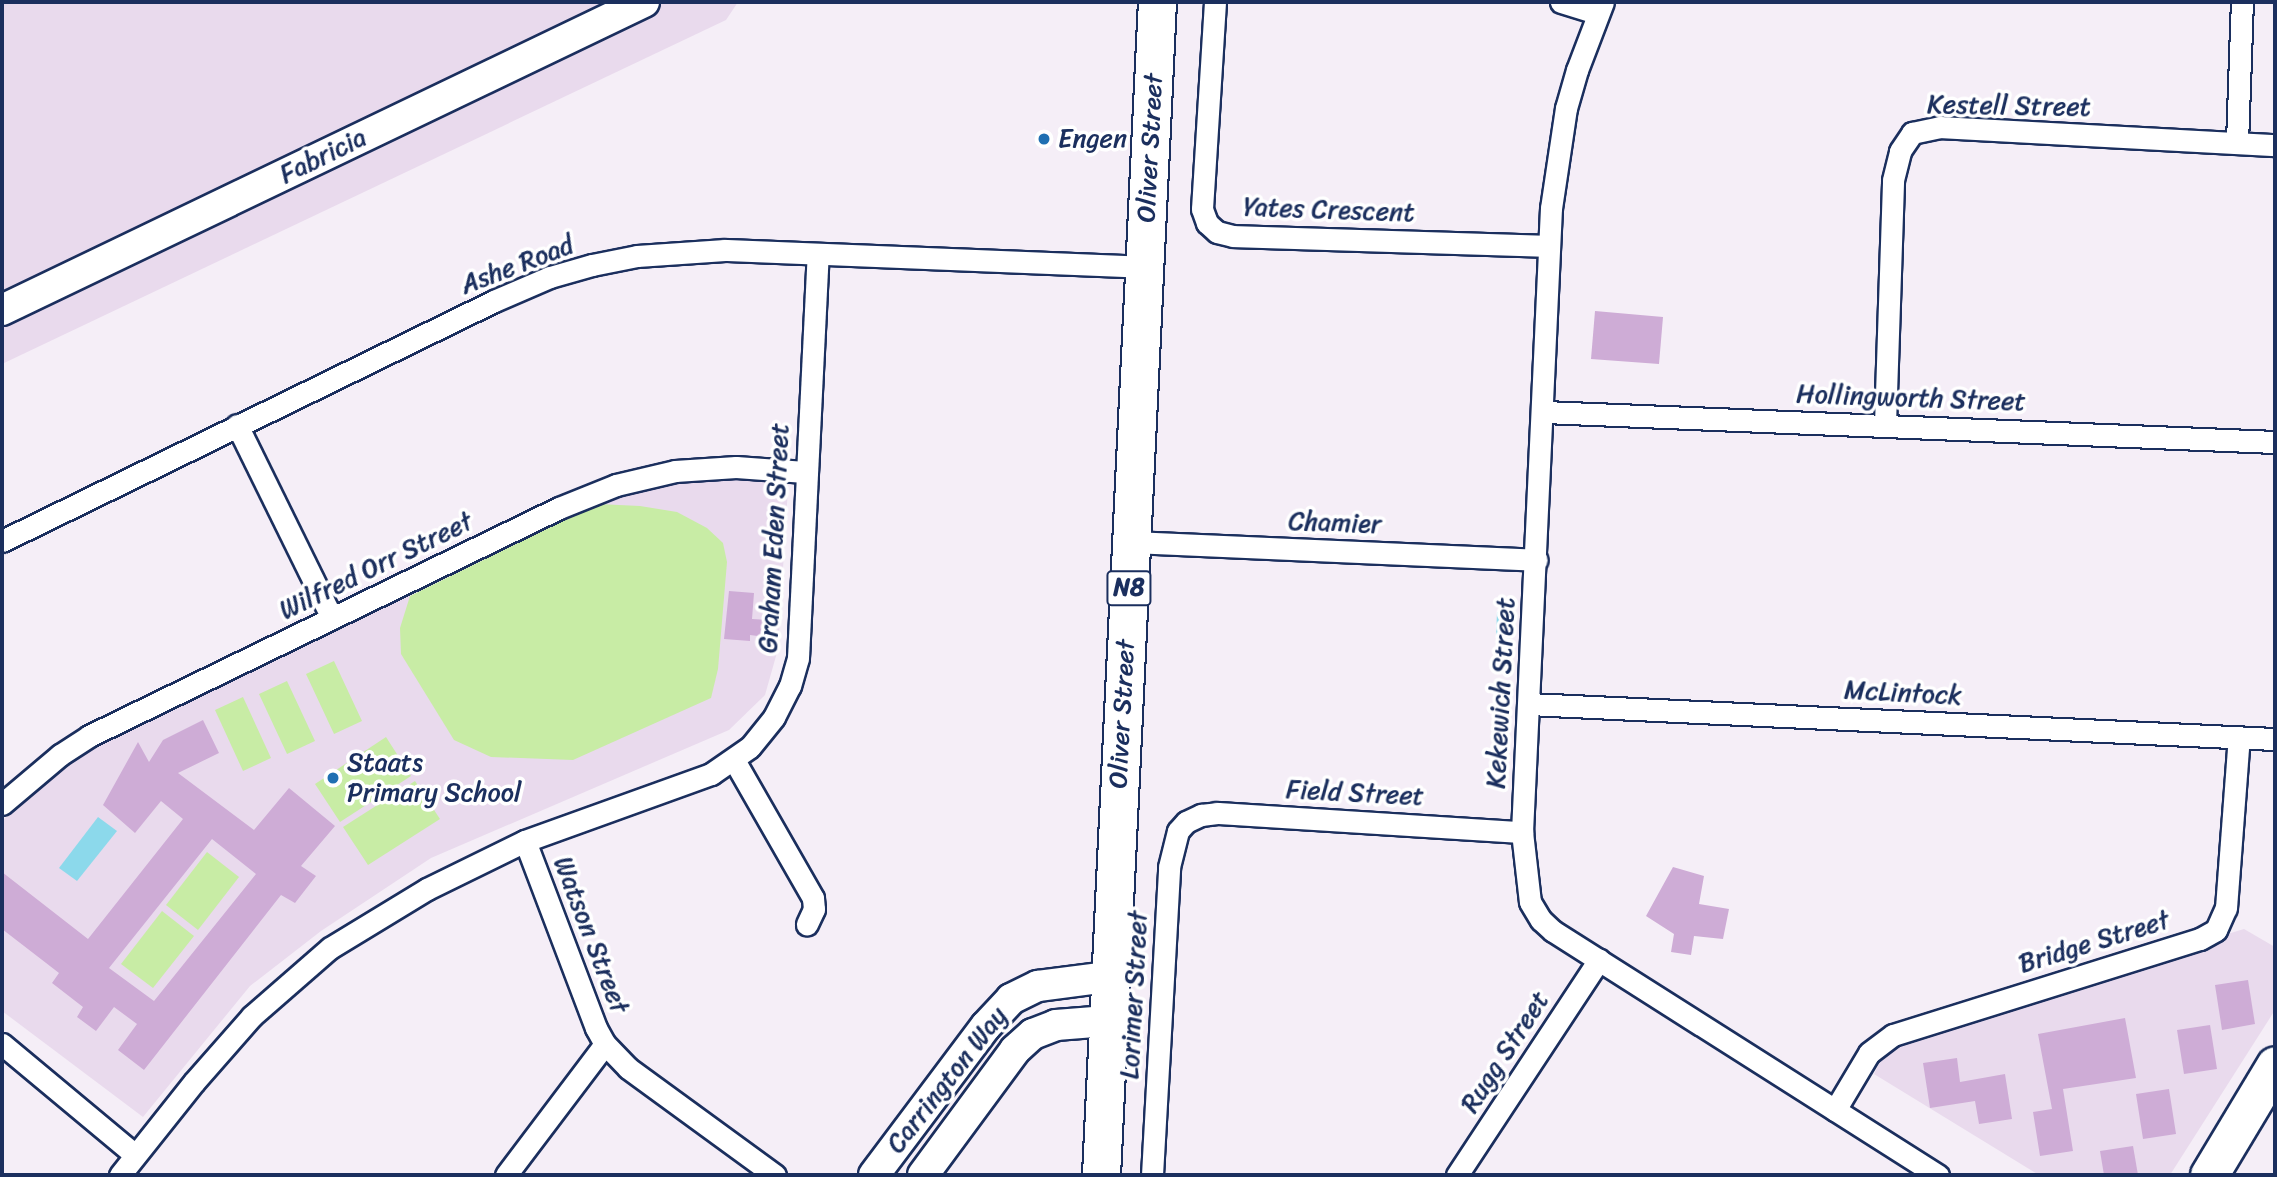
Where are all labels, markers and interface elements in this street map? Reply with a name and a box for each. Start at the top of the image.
street label: Oliver Street [1130,72,1170,224]
street label: Kestell Street [1927,89,2091,123]
street label: Fabricia [275,122,371,190]
place label: Engen [1058,123,1127,155]
marker: Engen [1036,131,1052,147]
street label: Yates Crescent [1243,191,1415,229]
street label: Ashe Road [456,229,578,301]
street label: Hollingworth Street [1796,378,2026,418]
street label: Graham Eden Street [752,422,796,654]
street label: Wilfred Orr Street [274,506,478,626]
street label: Chamier [1288,506,1382,540]
road number: N8 [1106,568,1152,608]
street label: Kekewich Street [1480,597,1522,789]
street label: Oliver Street [1102,638,1142,790]
street label: McLintock [1843,674,1963,712]
place label: Staats Primary School [347,747,521,808]
marker: Staats Primary School [325,770,341,786]
street label: Field Street [1285,774,1425,812]
street label: Watson Street [547,852,635,1018]
street label: Bridge Street [2014,904,2174,980]
street label: Lorimer Street [1114,910,1154,1080]
street label: Rugg Street [1454,986,1556,1118]
street label: Carrington Way [880,1001,1014,1159]

